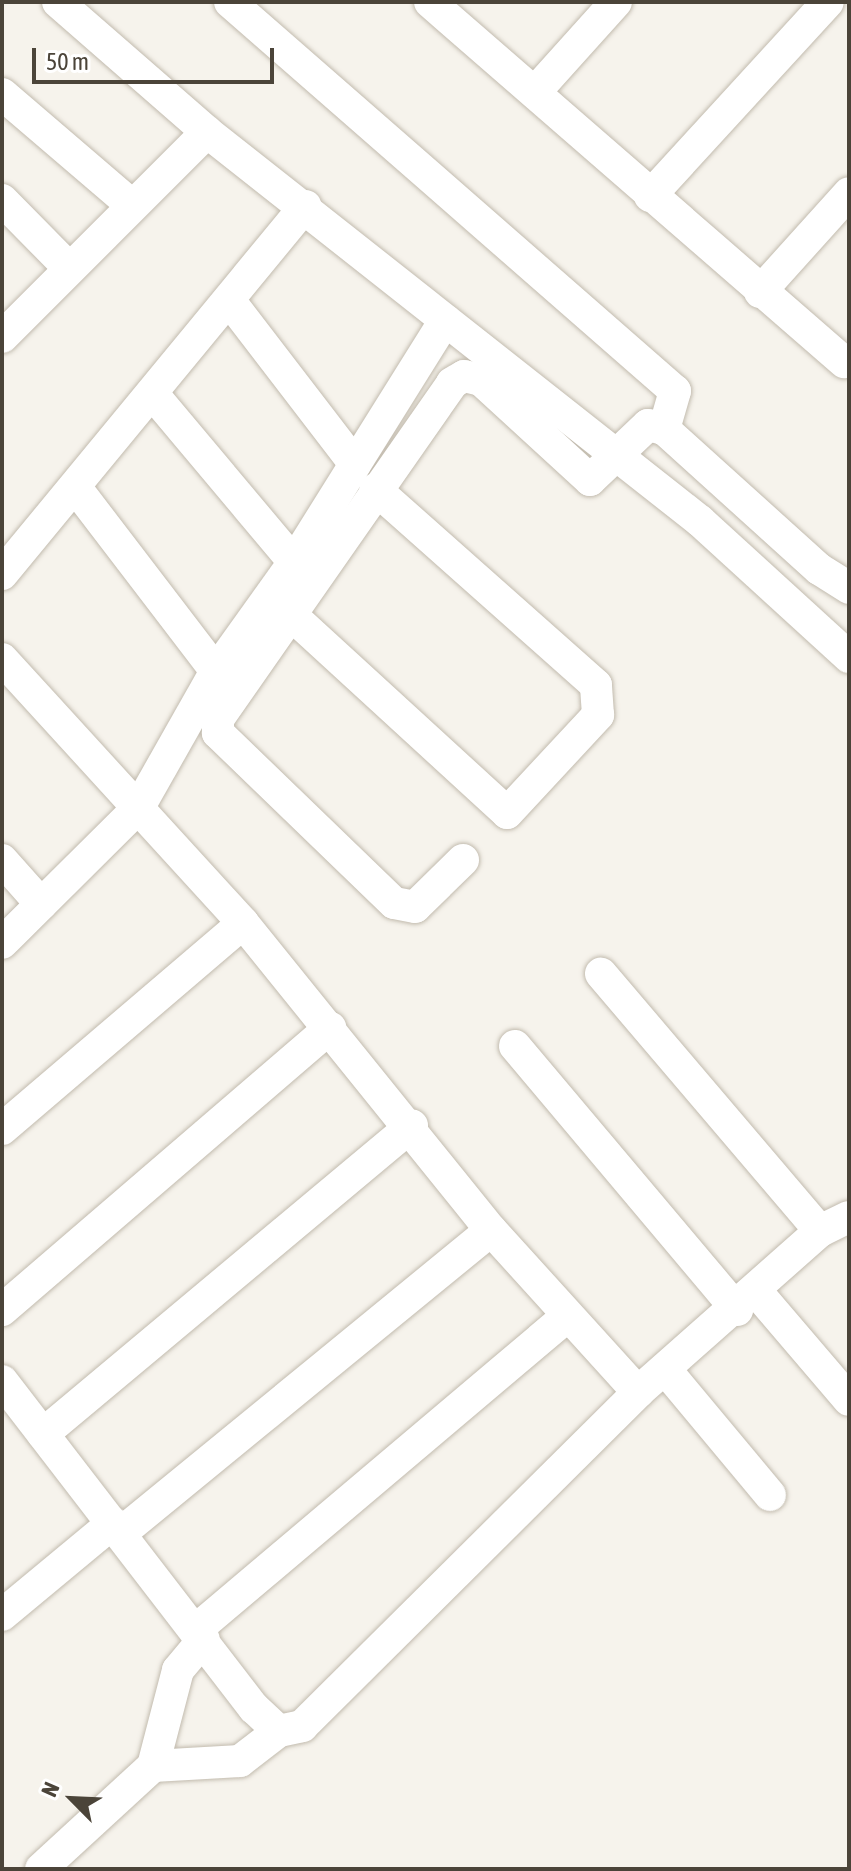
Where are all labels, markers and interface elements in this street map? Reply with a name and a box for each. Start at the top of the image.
scale bar [36,32,278,82]
text: 50 m [46,48,89,75]
north arrow [32,1759,112,1839]
text: N [36,1778,65,1800]

